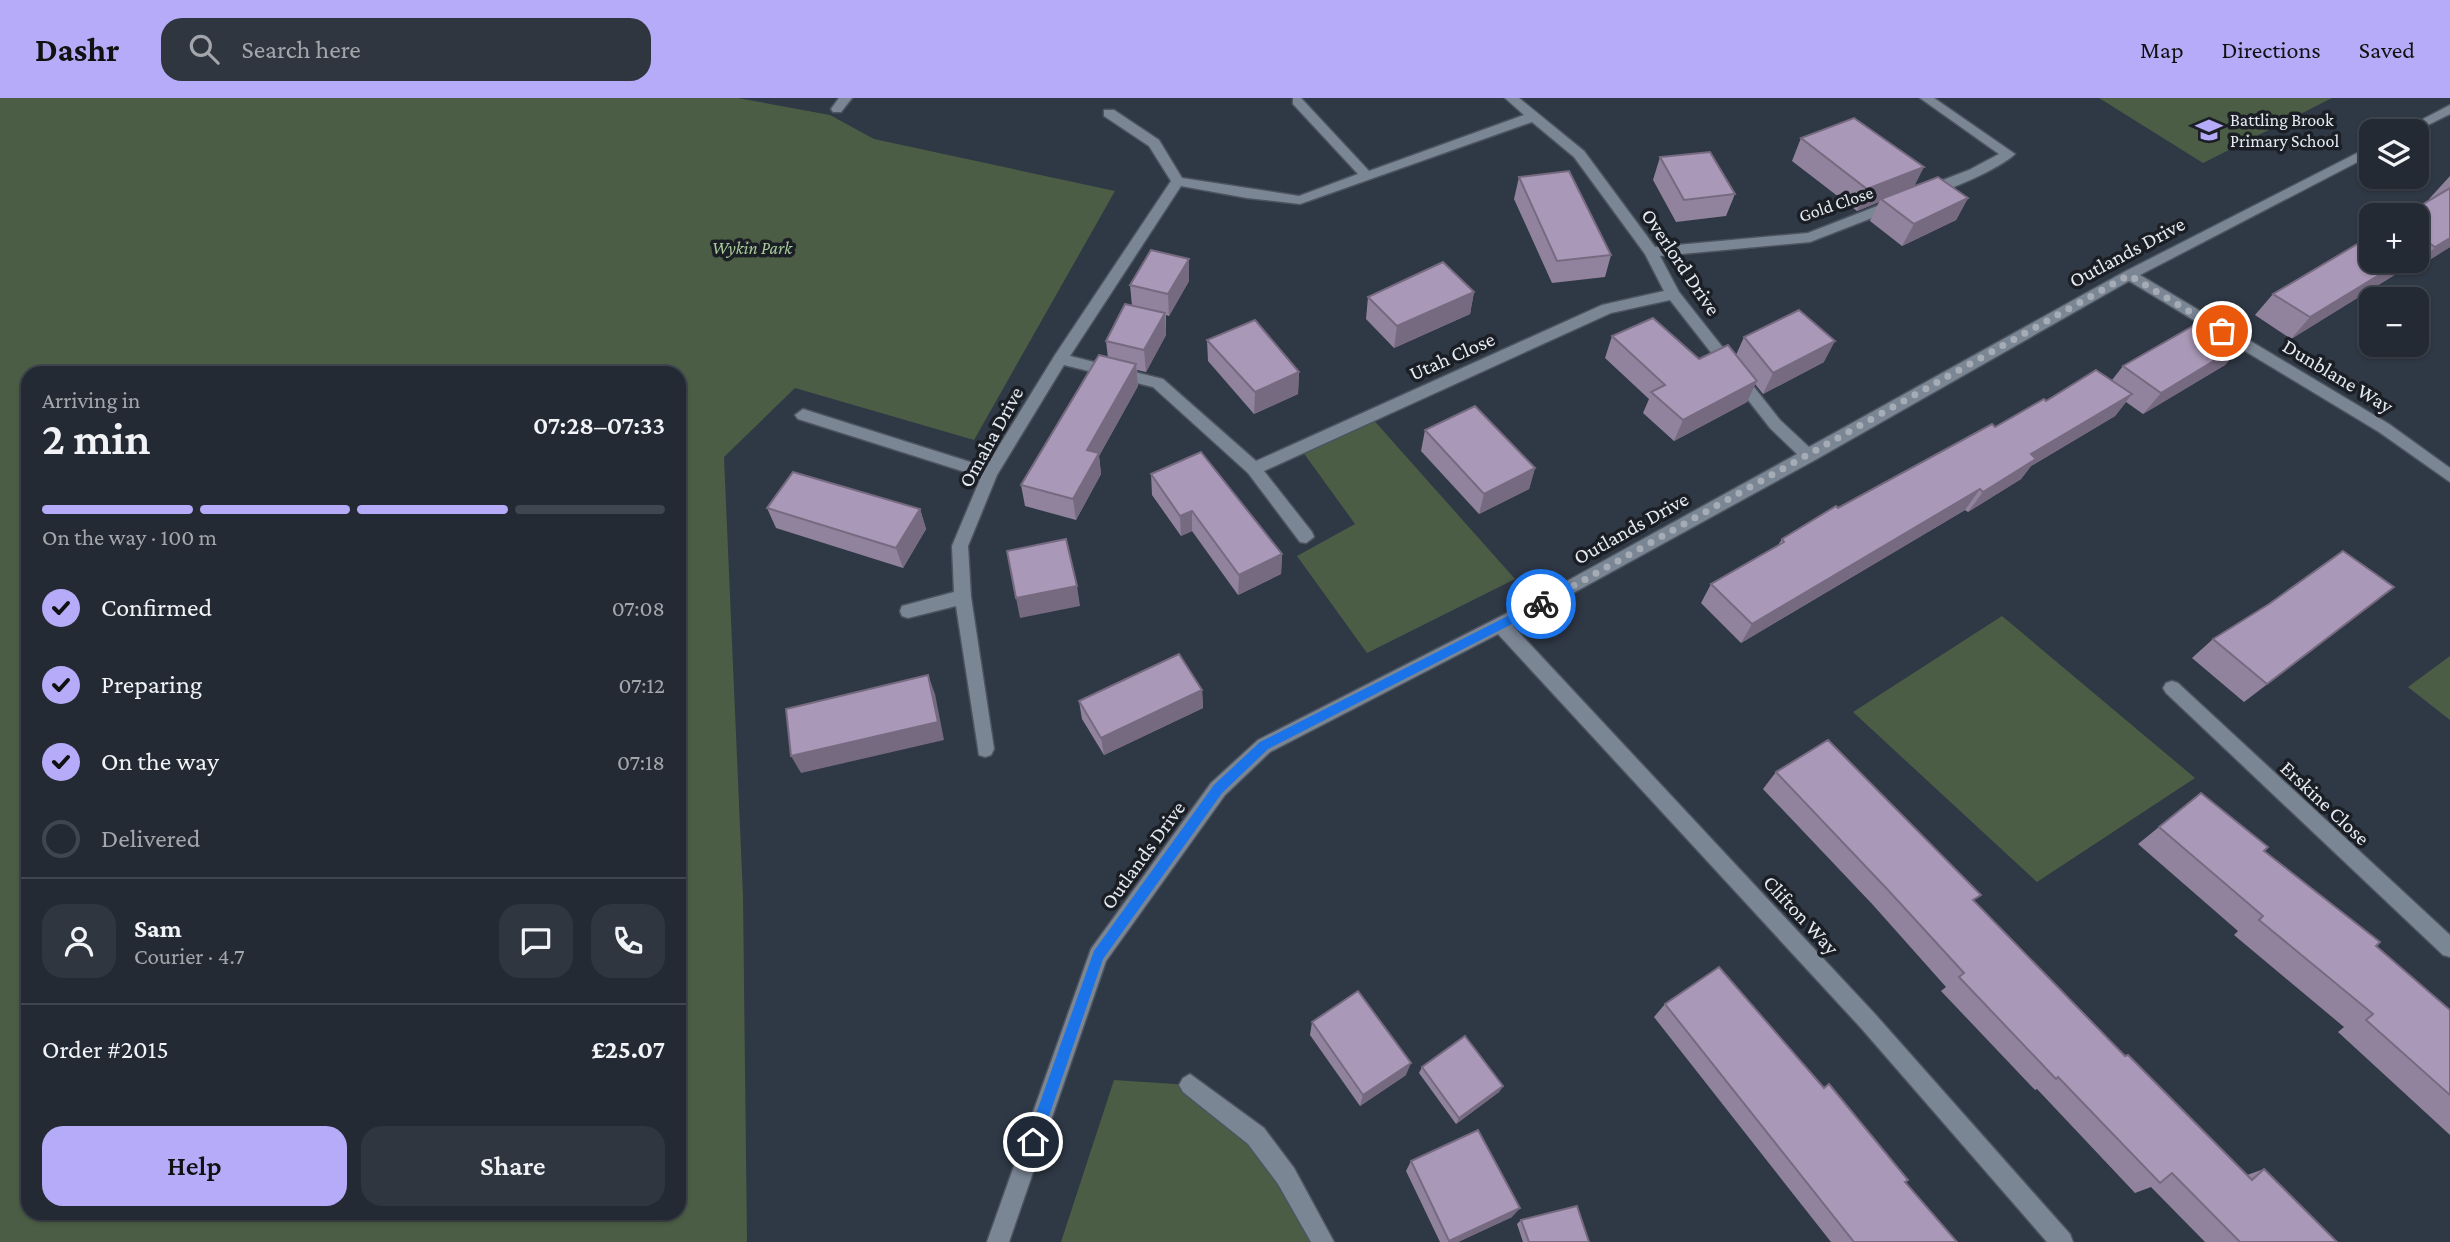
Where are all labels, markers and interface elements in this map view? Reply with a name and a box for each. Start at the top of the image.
search box [161,18,651,81]
icon: search [185,30,223,68]
text: Dashr [35,31,119,68]
text: Search here [241,35,361,64]
text: Map [2140,36,2184,63]
text: Directions [2222,36,2321,63]
text: Saved [2359,36,2415,63]
place label: Battling Brook Primary School [2230,110,2339,151]
school or university icon: Battling Brook Primary School [2194,115,2224,145]
map controls [2359,119,2429,357]
button: layers [2359,119,2429,189]
street label: Gold Close [1796,182,1876,226]
button: + [2359,203,2429,273]
street label: Overlord Drive [1636,204,1726,320]
street label: Outlands Drive [2065,211,2189,293]
park label: Wykin Park [712,238,793,258]
button: − [2359,287,2429,357]
pin [2192,301,2252,361]
icon: bag [2203,312,2241,350]
street label: Utah Close [1406,327,1498,385]
street label: Dunblane Way [2278,334,2398,419]
street label: Omaha Drive [954,383,1028,491]
text: Arriving in [42,387,140,413]
text: 07:28–07:33 [533,411,665,440]
text: 2 min [42,413,150,464]
street label: Outlands Drive [1569,487,1693,569]
text: On the way · 100 m [42,524,217,550]
courier [1506,569,1576,639]
icon: bike [1522,585,1560,623]
icon: check [42,589,80,627]
text: Confirmed [101,593,212,622]
text: 07:08 [612,595,665,621]
icon: check [42,666,80,704]
text: Preparing [101,670,202,699]
text: 07:12 [618,672,665,698]
icon: check [42,743,80,781]
text: On the way [101,747,219,776]
text: 07:18 [617,749,665,775]
street label: Erskine Close [2276,756,2374,850]
street label: Outlands Drive [1096,796,1190,914]
text: Delivered [101,824,200,853]
street label: Clifton Way [1758,870,1844,960]
button: person [42,904,116,978]
button: chat [499,904,573,978]
button: phone [591,904,665,978]
text: Sam [134,914,182,943]
text: Courier · 4.7 [134,943,245,969]
text: Order #2015 [42,1035,169,1064]
text: £25.07 [591,1035,665,1064]
pin [1003,1112,1063,1172]
icon: home [1014,1123,1052,1161]
button: Help [42,1126,347,1206]
button: Share [361,1126,665,1206]

